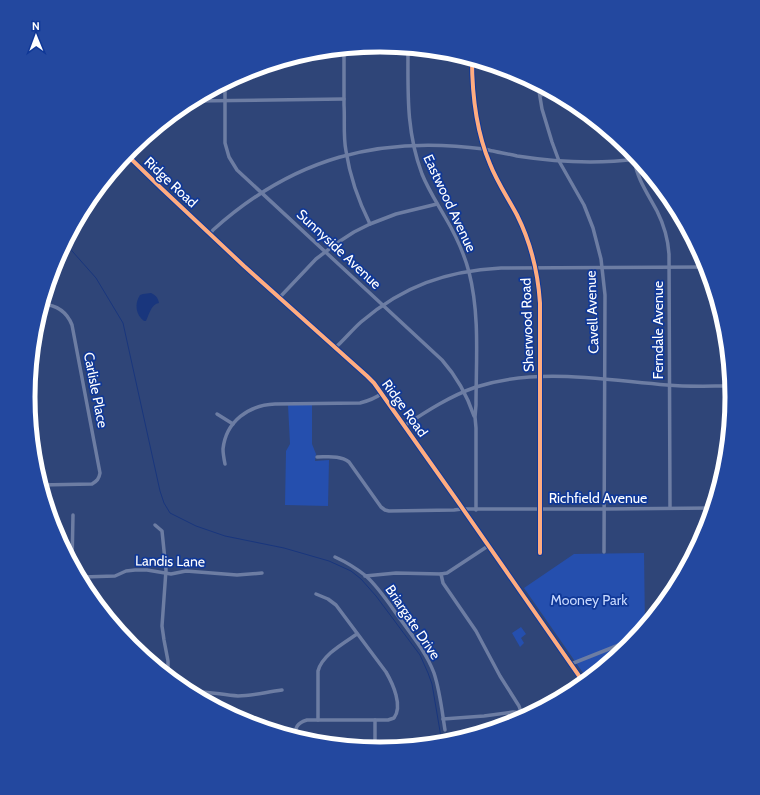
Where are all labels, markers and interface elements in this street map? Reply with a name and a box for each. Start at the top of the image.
north arrow [16,16,56,56]
text: N [32,19,40,33]
street label: Eastwood Avenue [419,151,481,255]
street label: Ridge Road [140,153,202,211]
street label: Sunnyside Avenue [293,205,385,293]
street label: Cavell Avenue [582,270,602,354]
street label: Sherwood Road [516,278,538,372]
street label: Ferndale Avenue [649,281,667,379]
street label: Carlisle Place [80,351,112,429]
street label: Ridge Road [378,376,432,440]
street label: Richfield Avenue [549,489,647,507]
street label: Landis Lane [135,551,205,571]
street label: Briargate Drive [381,581,445,663]
park label: Mooney Park [551,591,628,609]

